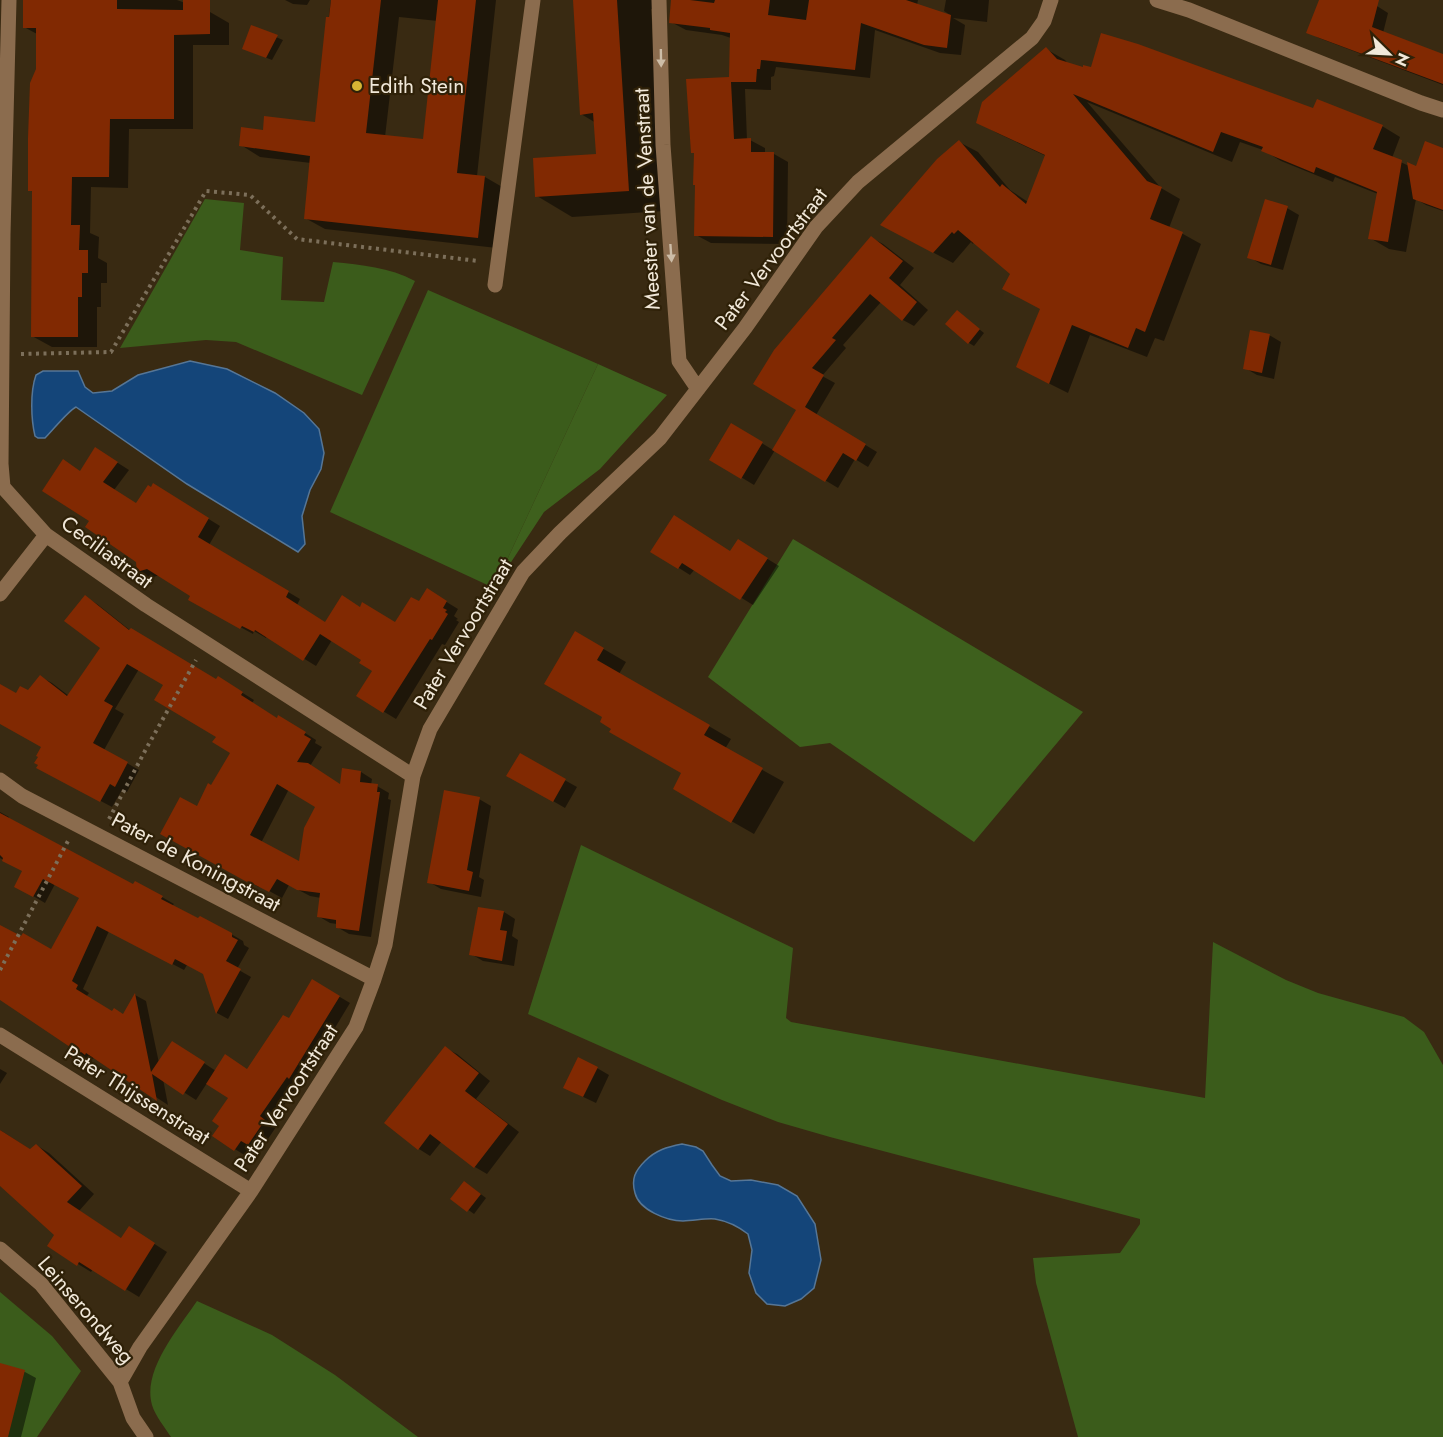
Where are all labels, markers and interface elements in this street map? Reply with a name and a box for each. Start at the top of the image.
north arrow [1359,24,1419,84]
one-way arrow [656,49,665,68]
text: N [1389,49,1415,70]
place label: Edith Stein [369,71,464,101]
marker: Edith Stein [350,79,364,93]
street label: Meester van de Venstraat [626,87,668,311]
street label: Pater Vervoortstraat [707,182,835,336]
one-way arrow [666,244,675,263]
street label: Ceciliastraat [55,508,159,596]
street label: Pater Vervoortstraat [406,553,520,715]
street label: Pater de Koningstraat [106,805,286,919]
street label: Pater Vervoortstraat [227,1018,345,1178]
street label: Pater Thijssenstraat [58,1038,216,1152]
street label: Leinserondweg [31,1250,141,1370]

